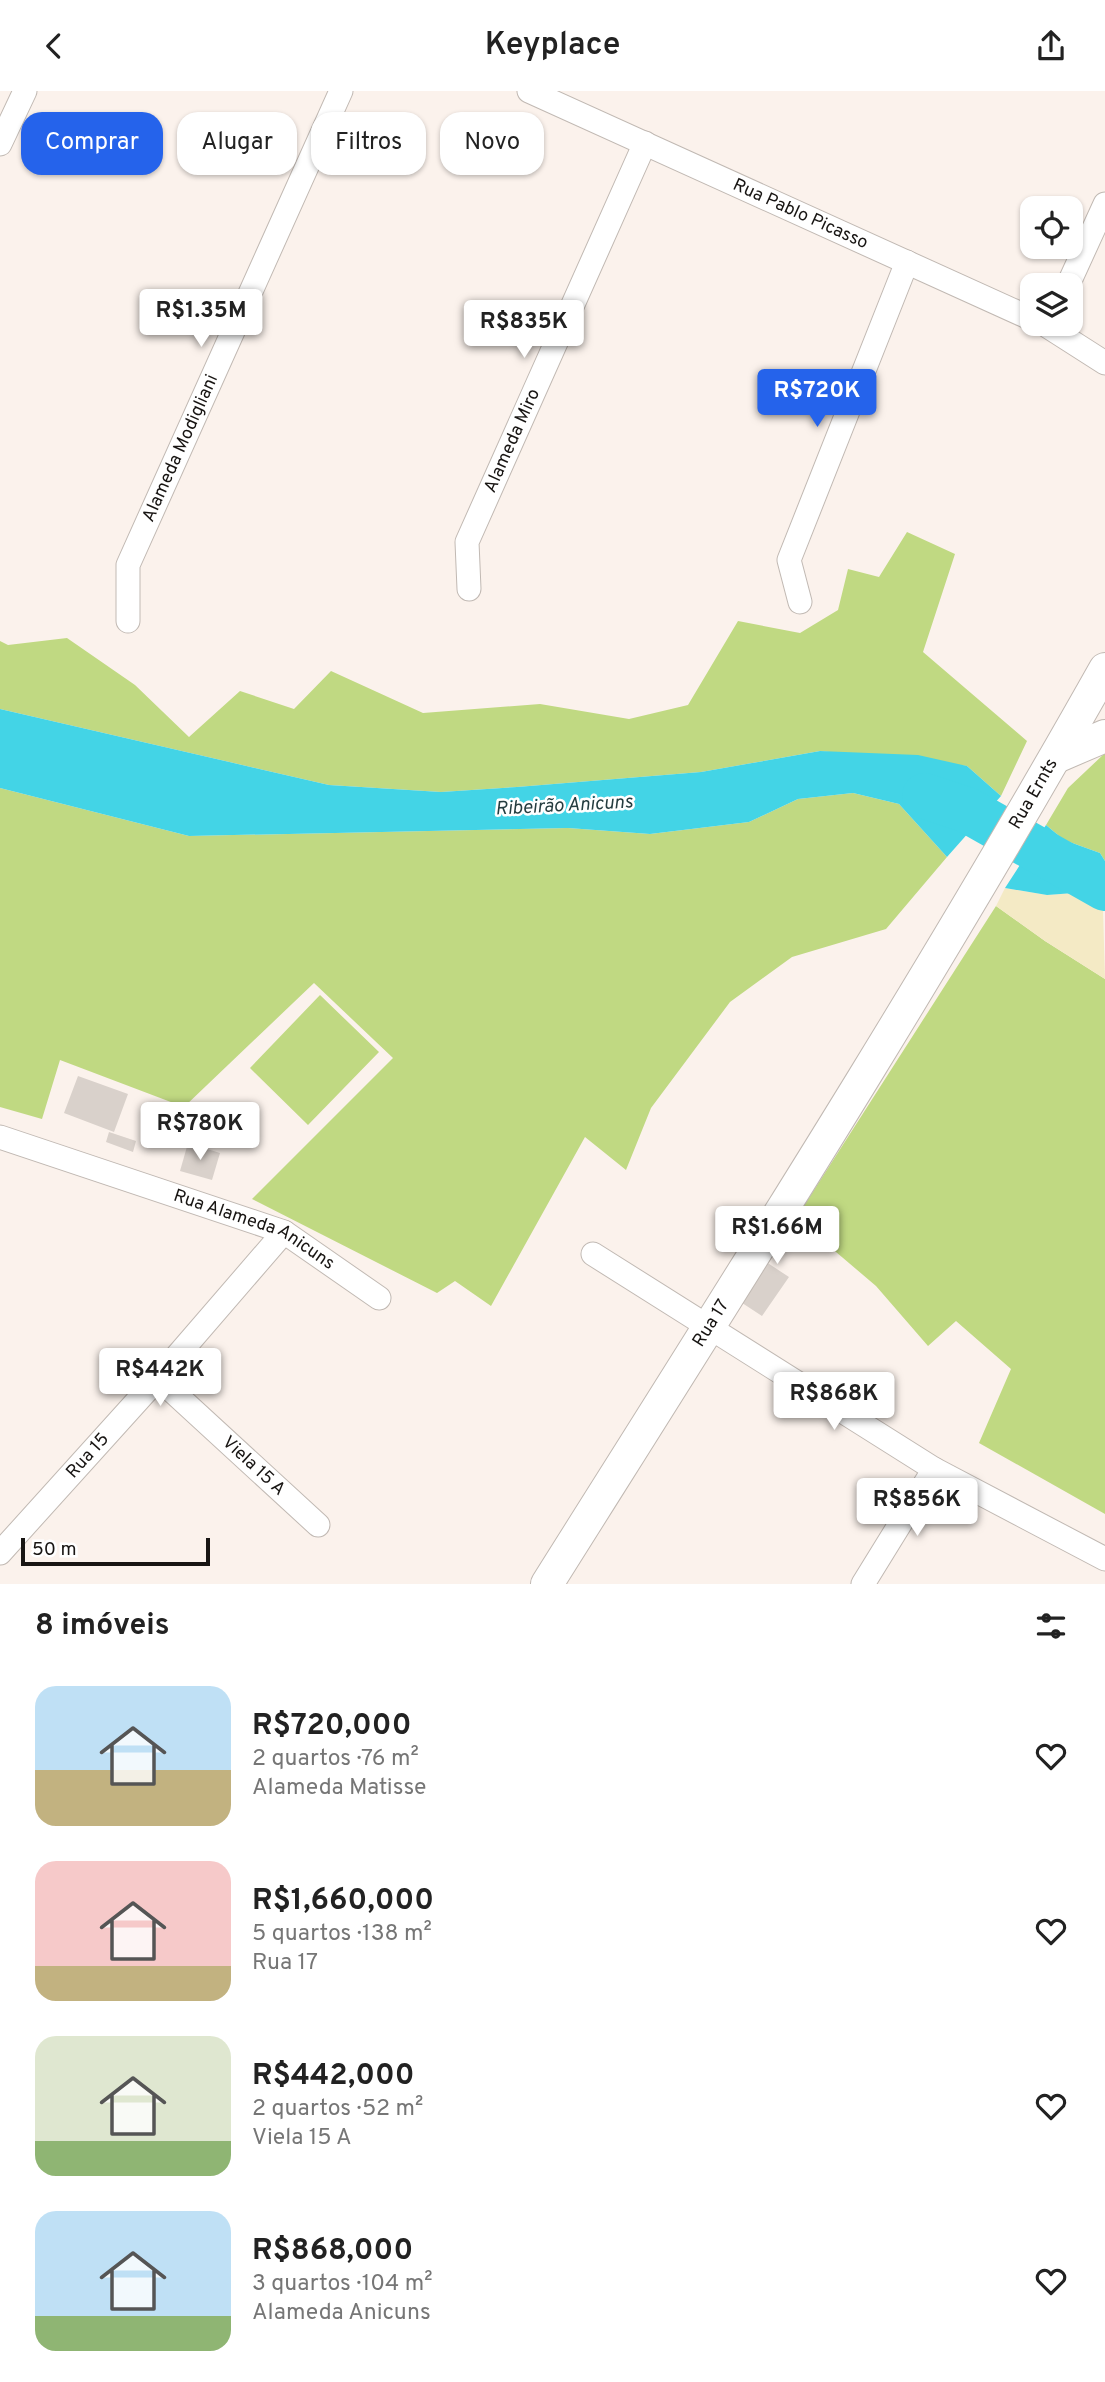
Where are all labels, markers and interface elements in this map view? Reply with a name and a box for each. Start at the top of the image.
text: Keyplace [485,26,620,66]
icon: back [35,27,73,65]
icon: share [1032,27,1070,65]
chip: Comprar [21,112,163,175]
chip: Alugar [177,112,297,175]
chip: Filtros [311,112,426,175]
chip: Novo [440,112,544,175]
street label: Rua Pablo Picasso [729,173,872,255]
map controls [1020,196,1083,336]
button: locate [1020,196,1083,259]
button: layers [1020,273,1083,336]
pin: R$1.35M [136,289,266,349]
text: R$1.35M [155,297,247,326]
pin: R$835K [467,301,581,360]
text: R$835K [480,308,568,337]
pin: R$720K [760,369,874,429]
street label: Alameda Modigliani [137,371,224,526]
text: R$720K [773,377,861,406]
street label: Alameda Miro [479,385,545,496]
street label: Rua Ernts [1004,754,1063,833]
water label: Ribeirão Anicuns [495,790,634,822]
pin: R$780K [143,1103,257,1162]
text: R$780K [157,1110,243,1139]
street label: Rua Alameda Anicuns [170,1184,339,1275]
pin: R$1.66M [712,1207,842,1266]
text: R$1.66M [731,1214,823,1243]
street label: Rua 17 [688,1295,735,1351]
pin: R$442K [103,1349,217,1408]
text: R$442K [115,1356,205,1385]
pin: R$868K [777,1373,891,1432]
text: R$868K [790,1380,879,1409]
street label: Rua 15 [61,1428,114,1483]
street label: Viela 15 A [217,1431,290,1501]
pin: R$856K [860,1479,974,1538]
text: R$856K [873,1486,961,1515]
scale bar [21,1535,210,1567]
text: 50 m [32,1538,77,1562]
icon: filters [1032,1607,1070,1645]
text: 8 imóveis [35,1608,170,1645]
text: R$720,000 [252,1708,411,1745]
icon: home [91,1714,175,1798]
icon: heart [1032,1737,1070,1775]
text: 2 quartos · 76 m² [252,1745,419,1774]
text: Alameda Matisse [252,1774,426,1803]
text: R$1,660,000 [252,1883,434,1920]
icon: home [91,1889,175,1973]
icon: heart [1032,1912,1070,1950]
text: 5 quartos · 138 m² [252,1920,432,1949]
text: Rua 17 [252,1949,318,1978]
text: R$442,000 [252,2058,415,2095]
icon: home [91,2064,175,2148]
icon: heart [1032,2087,1070,2125]
text: 2 quartos · 52 m² [252,2095,423,2124]
text: Viela 15 A [252,2124,352,2153]
text: R$868,000 [252,2233,413,2270]
icon: home [91,2239,175,2323]
icon: heart [1032,2262,1070,2300]
text: 3 quartos · 104 m² [252,2270,433,2299]
text: Alameda Anicuns [252,2299,431,2328]

